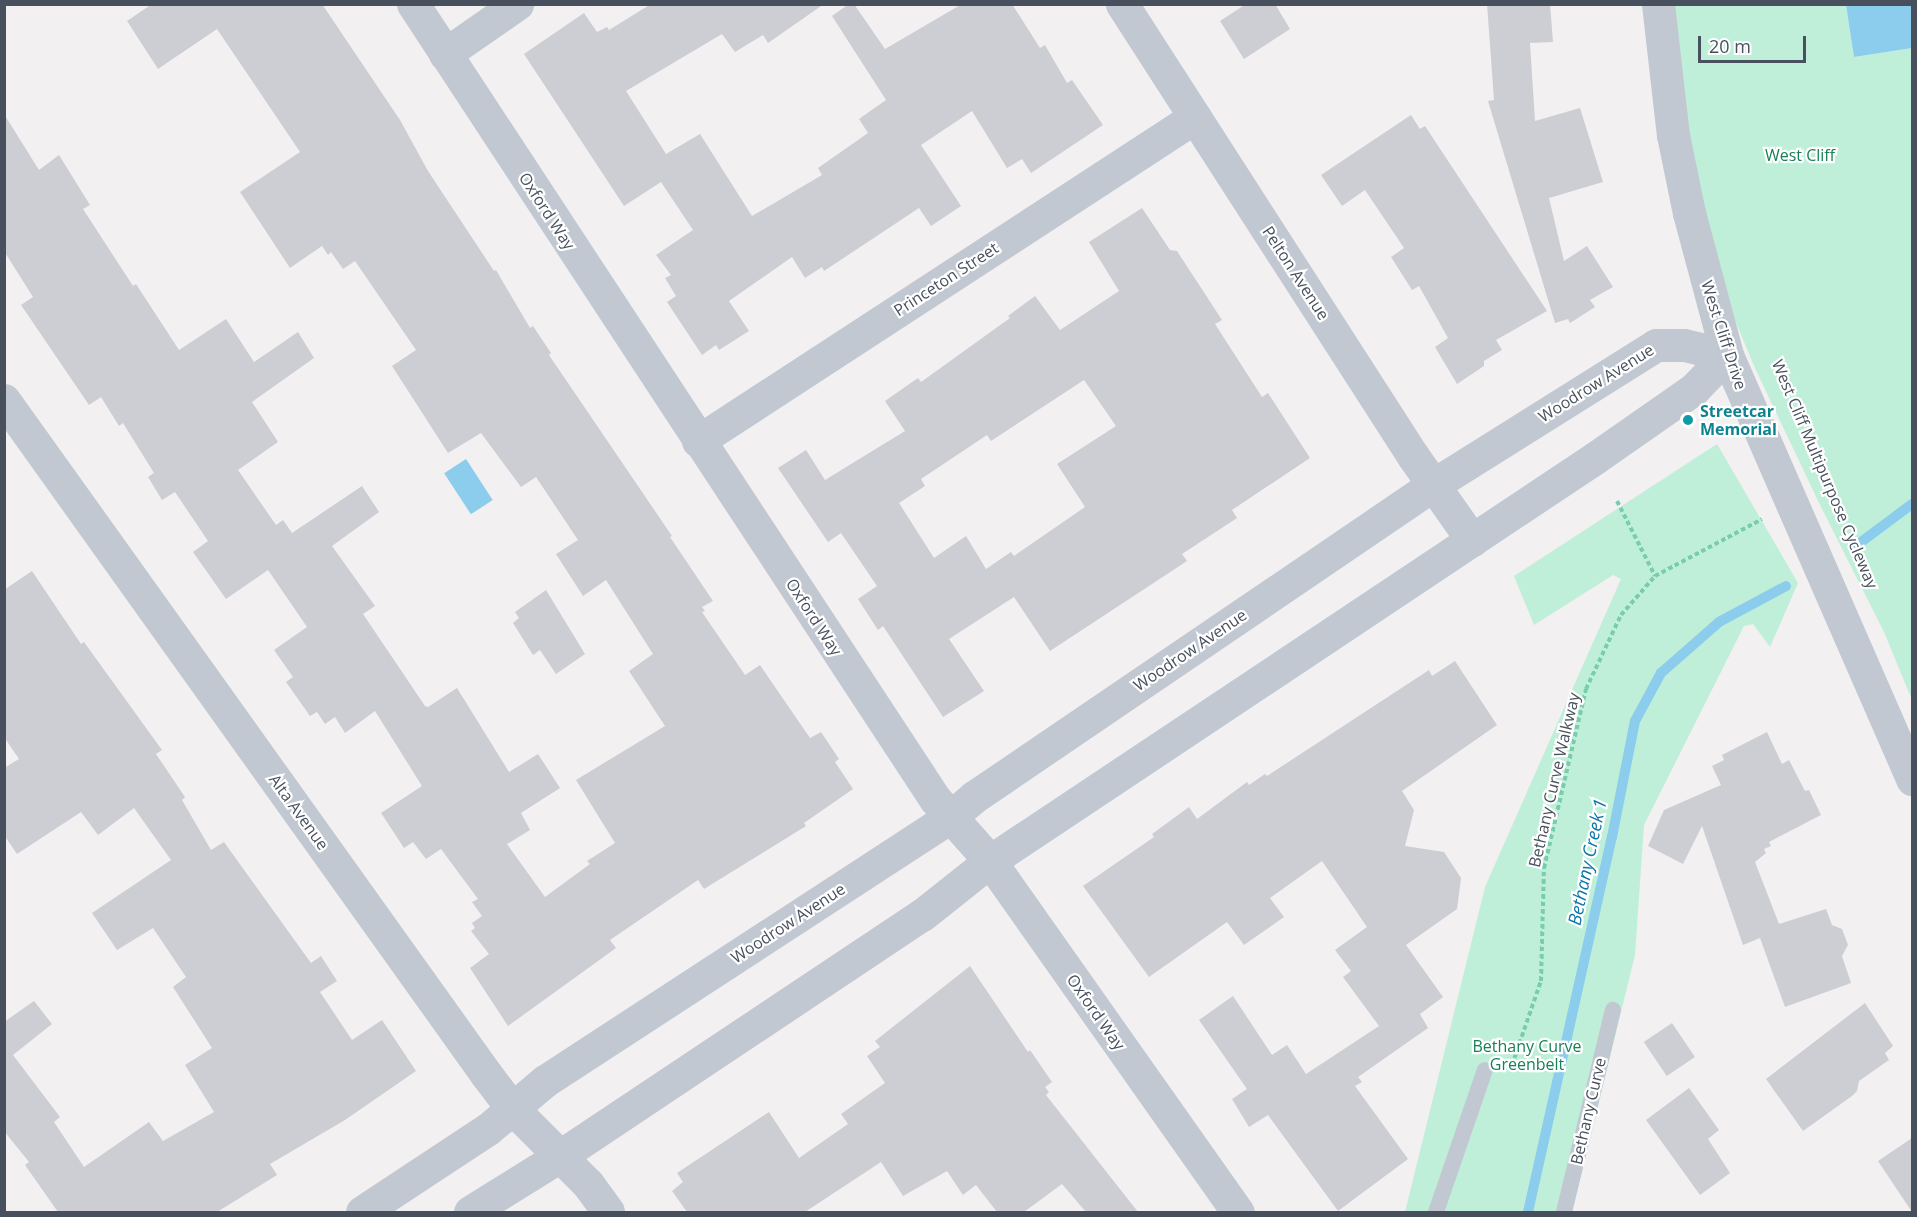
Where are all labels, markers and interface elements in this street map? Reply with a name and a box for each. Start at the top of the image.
scale bar [1701,24,1809,62]
text: 20 m [1709,34,1751,58]
park label: West Cliff [1765,145,1835,165]
street label: Oxford Way [515,169,579,253]
street label: Pelton Avenue [1259,223,1333,323]
street label: Princeton Street [890,238,1002,320]
street label: West Cliff Drive [1697,278,1751,392]
street label: Woodrow Avenue [1535,340,1657,426]
street label: West Cliff Multipurpose Cycleway [1768,357,1882,591]
place label: Streetcar Memorial [1700,401,1777,439]
marker: Streetcar Memorial [1681,413,1695,427]
street label: Oxford Way [782,575,846,659]
street label: Woodrow Avenue [1130,605,1250,695]
street label: Bethany Curve Walkway [1525,691,1583,869]
street label: Alta Avenue [265,771,333,853]
water label: Bethany Creek 1 [1563,797,1611,927]
street label: Woodrow Avenue [727,879,849,967]
street label: Oxford Way [1063,970,1129,1054]
park label: Bethany Curve Greenbelt [1472,1036,1582,1074]
street label: Bethany Curve [1566,1056,1610,1166]

